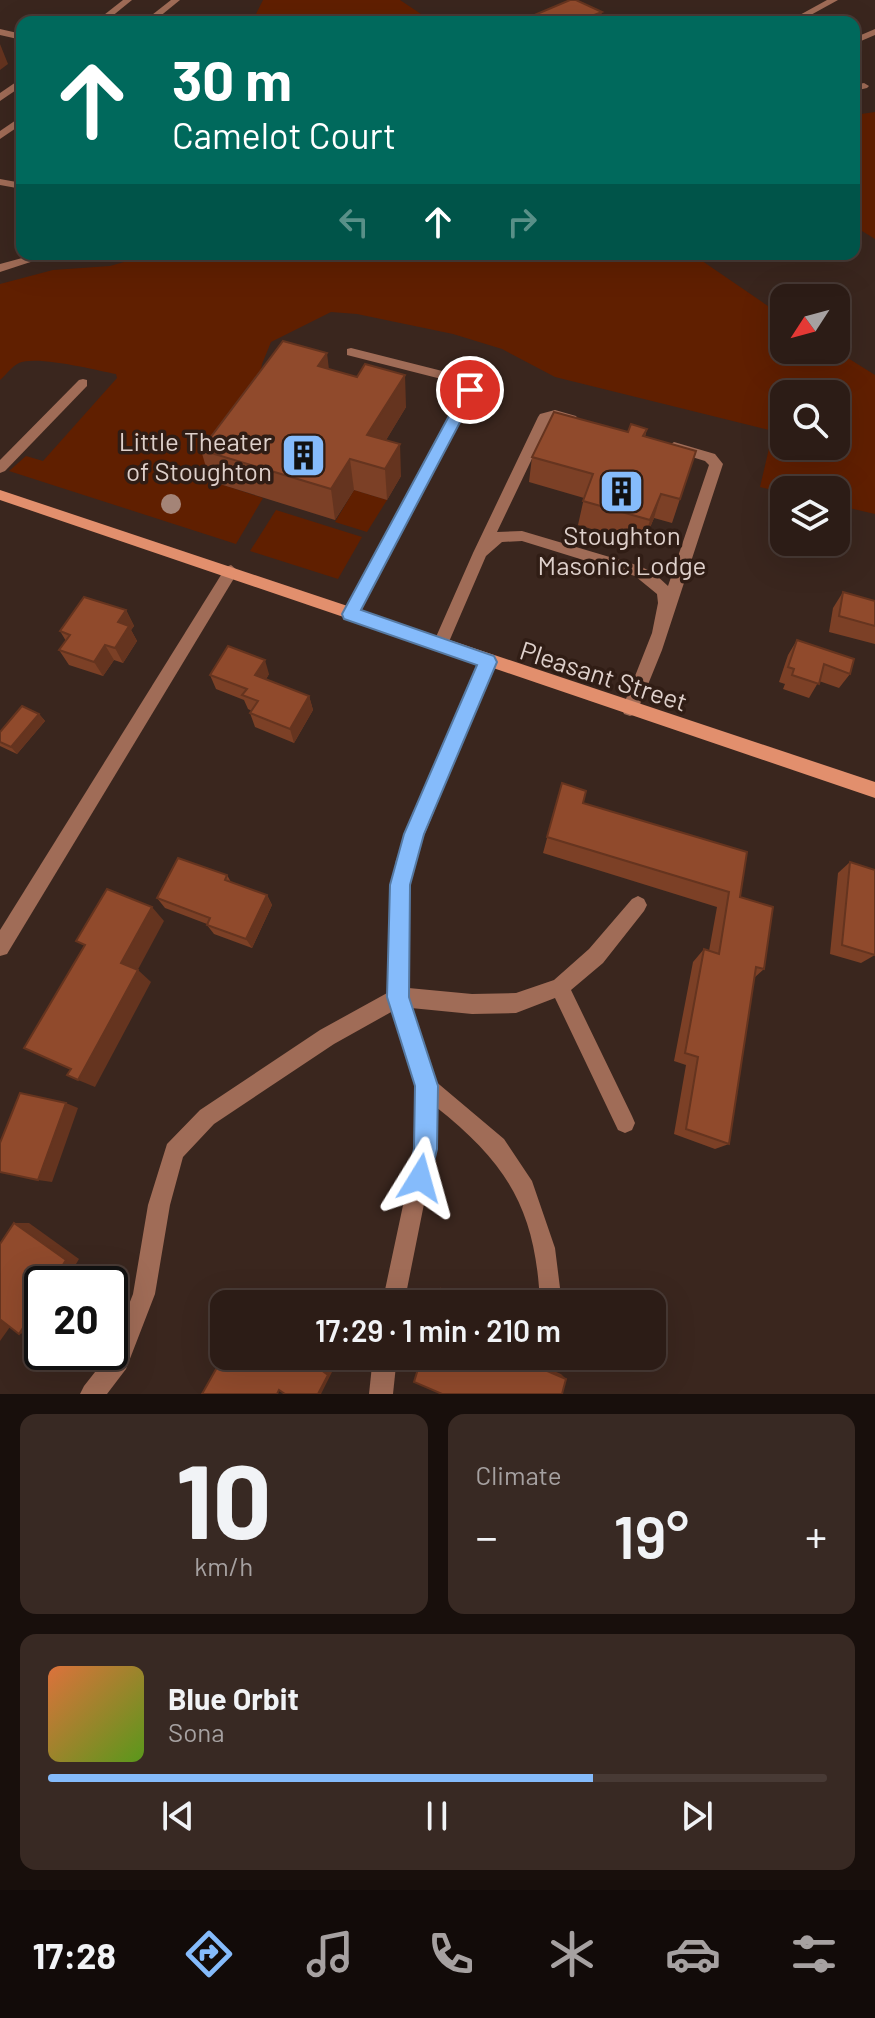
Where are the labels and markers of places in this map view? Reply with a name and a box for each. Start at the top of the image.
pin [436,356,504,424]
place label: Little Theater of Stoughton [119,425,273,486]
building icon: Little Theater of Stoughton [279,431,327,479]
building icon: Stoughton Masonic Lodge [598,467,646,515]
place label: Stoughton Masonic Lodge [538,519,706,580]

